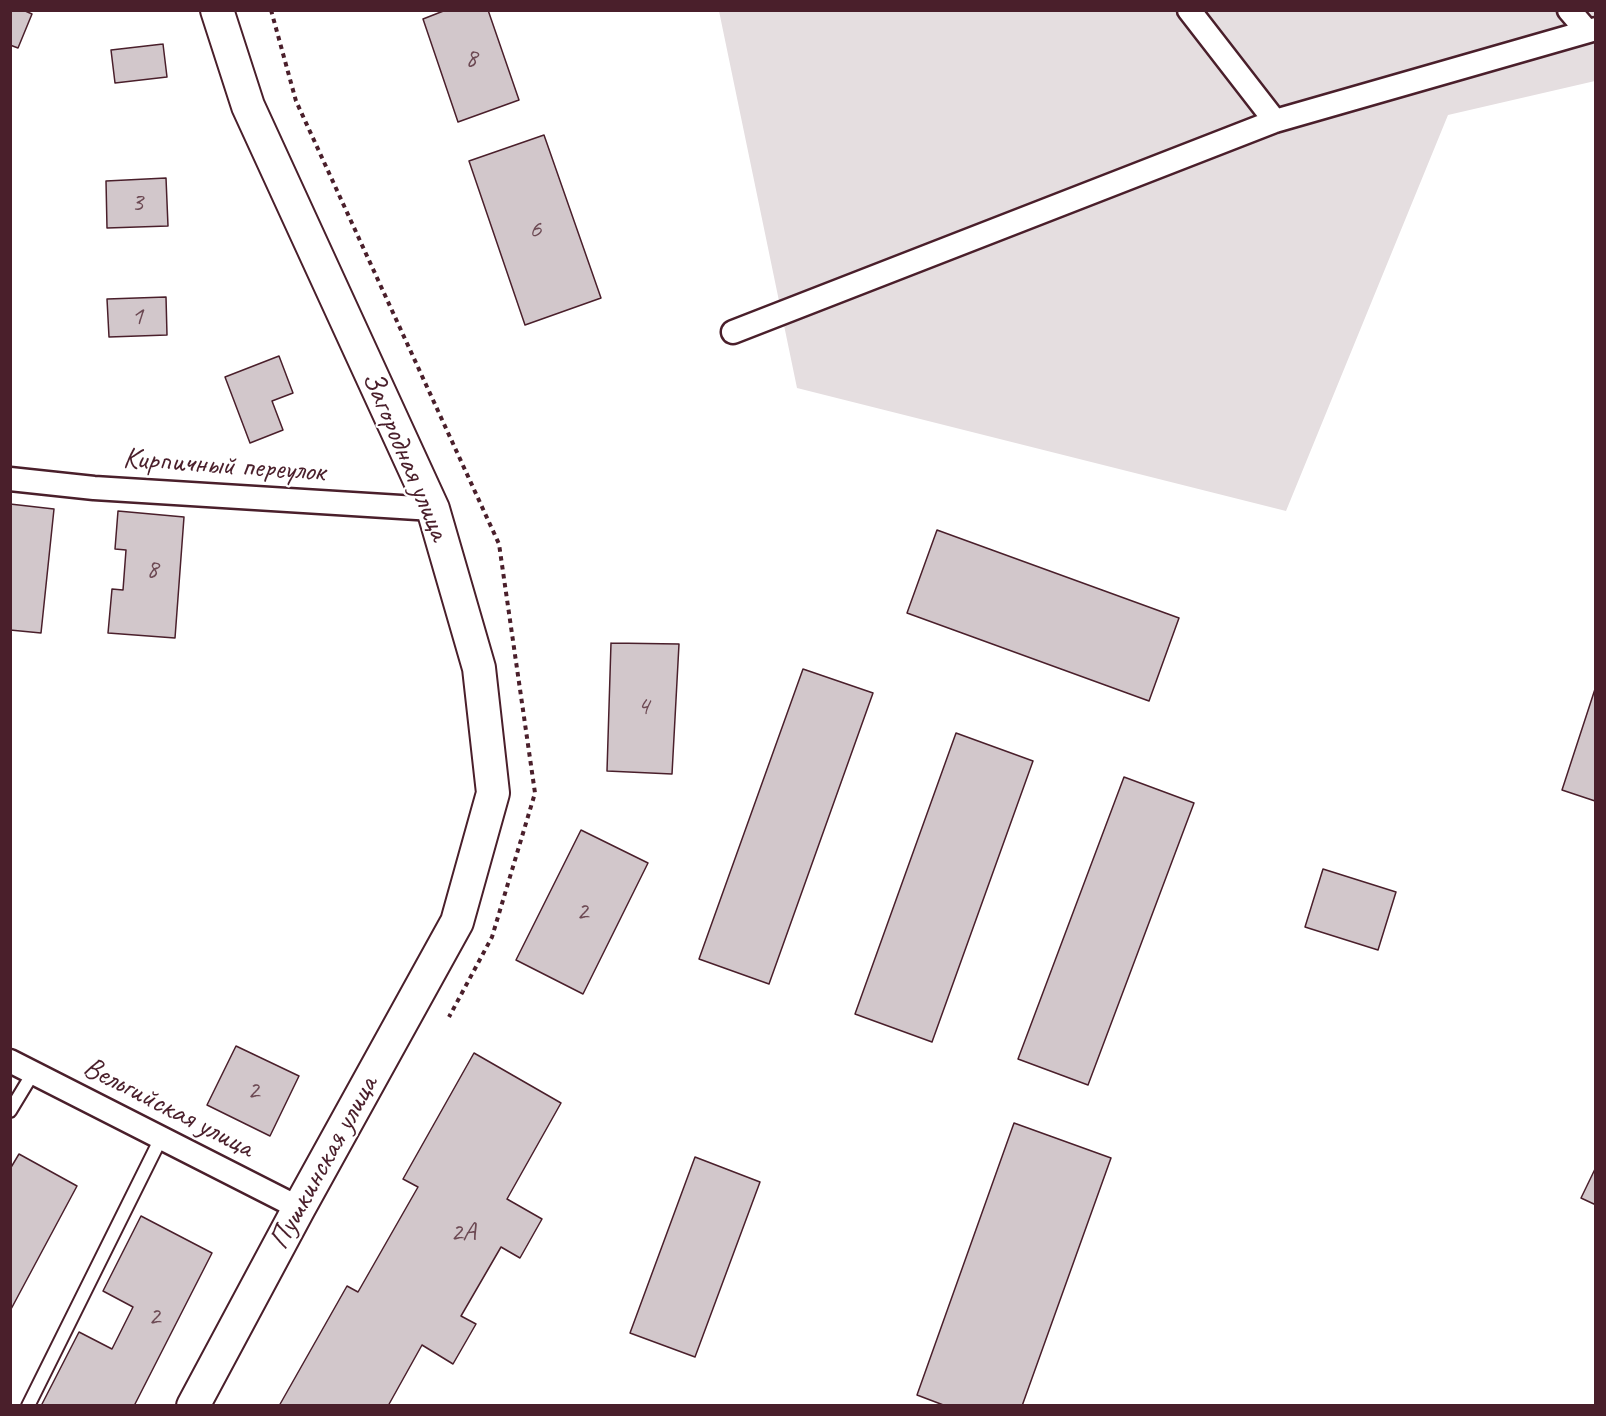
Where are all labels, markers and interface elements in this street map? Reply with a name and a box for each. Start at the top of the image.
house number: 8 [465,43,477,75]
house number: 3 [131,187,143,219]
house number: 6 [529,214,541,246]
house number: 1 [131,301,143,333]
street label: Загородная улица [353,366,457,546]
street label: Кирпичный переулок [122,441,326,491]
house number: 8 [146,554,158,586]
house number: 4 [637,691,649,723]
house number: 2 [576,896,588,928]
street label: Вельгийская улица [77,1050,259,1166]
street label: Пушкинская улица [262,1070,386,1256]
house number: 2 [247,1075,259,1107]
house number: 2А [450,1217,476,1249]
house number: 2 [148,1301,160,1333]

